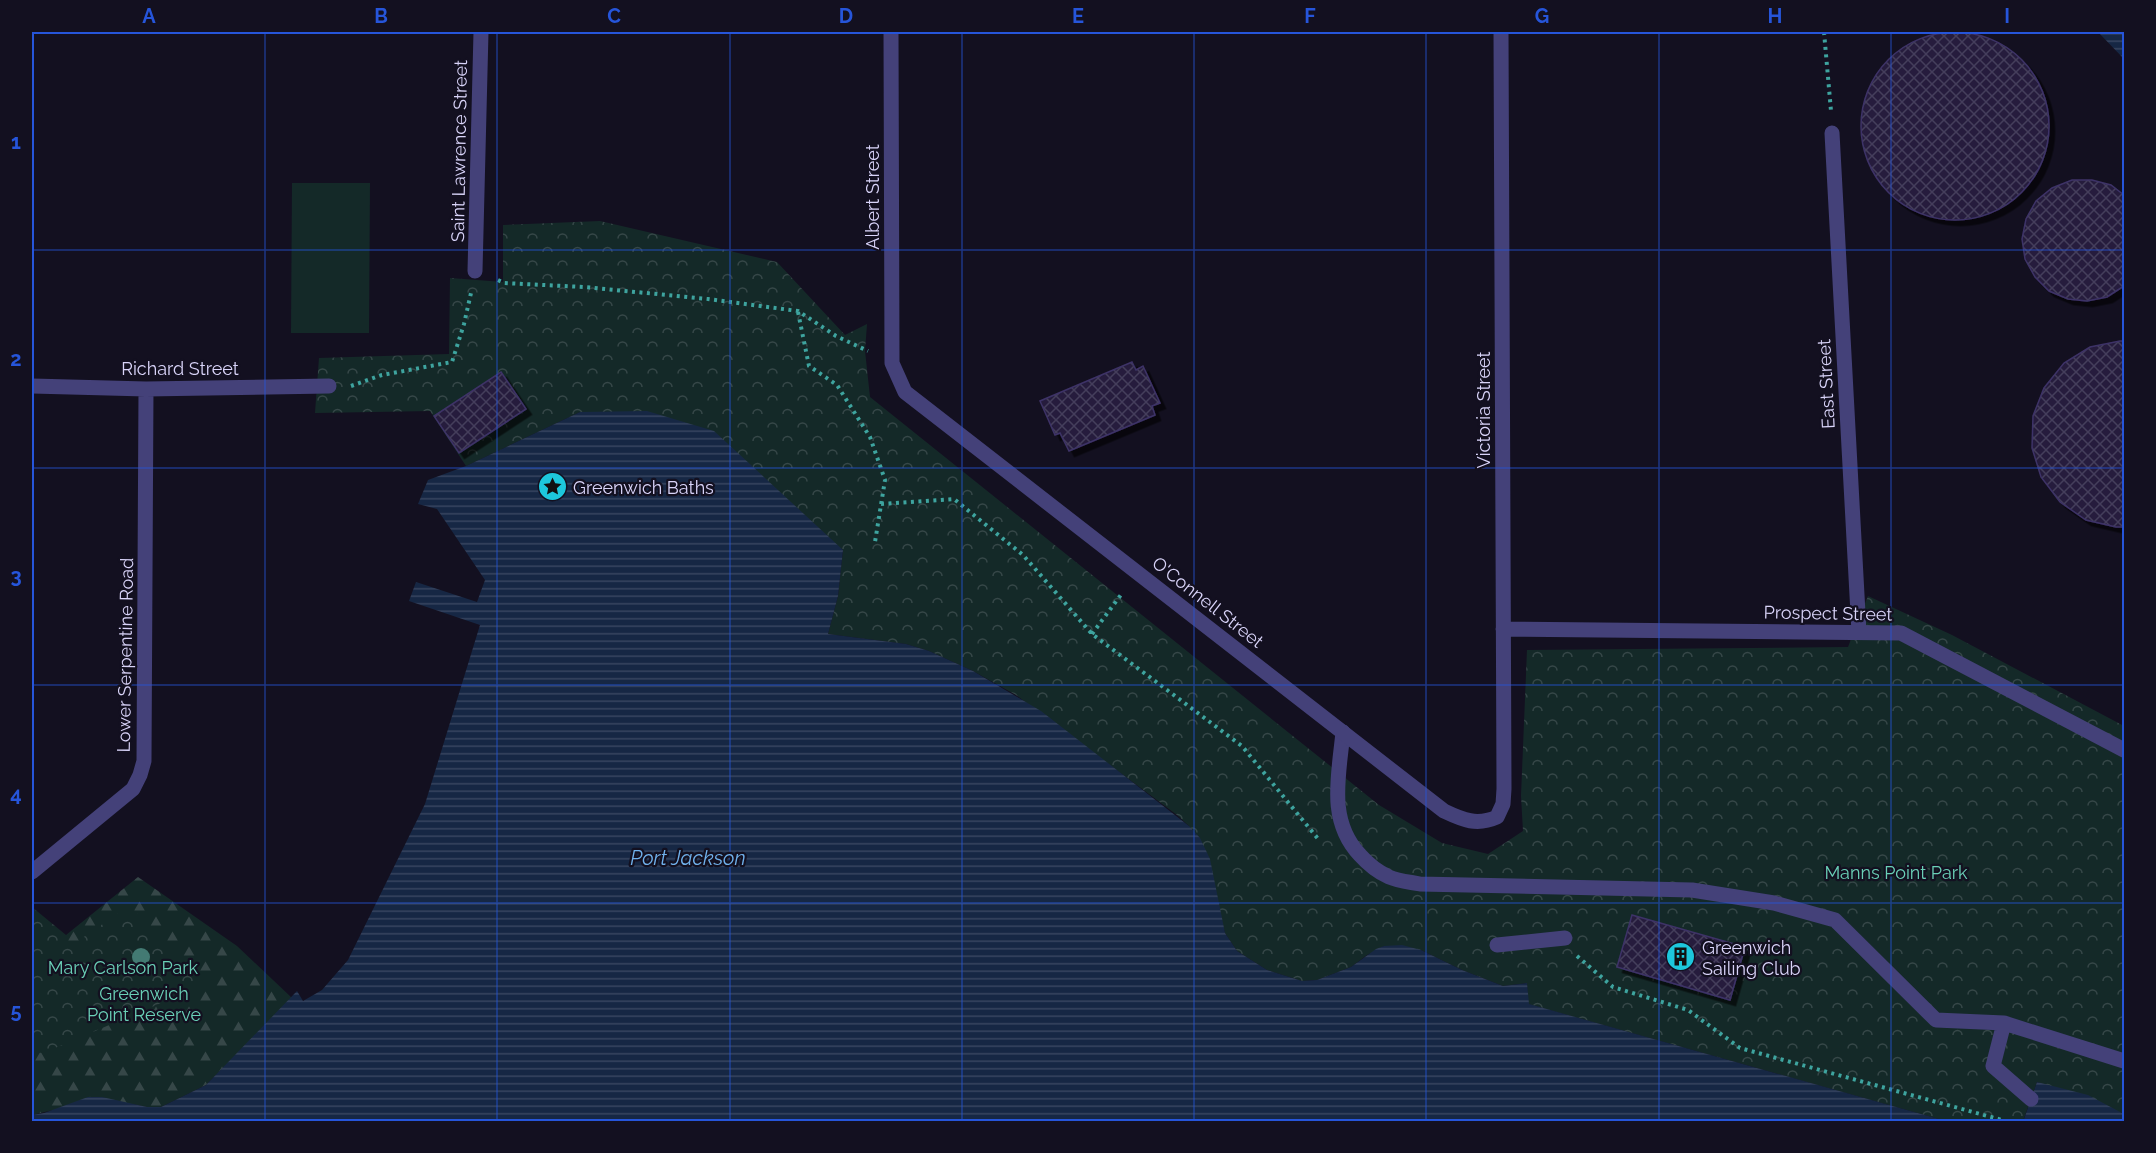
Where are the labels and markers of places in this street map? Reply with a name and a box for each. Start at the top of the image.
place icon: Greenwich Baths [536,471,568,503]
place label: Greenwich Baths [573,477,714,498]
place label: Greenwich Sailing Club [1702,937,1801,979]
building icon: Greenwich Sailing Club [1665,941,1697,973]

